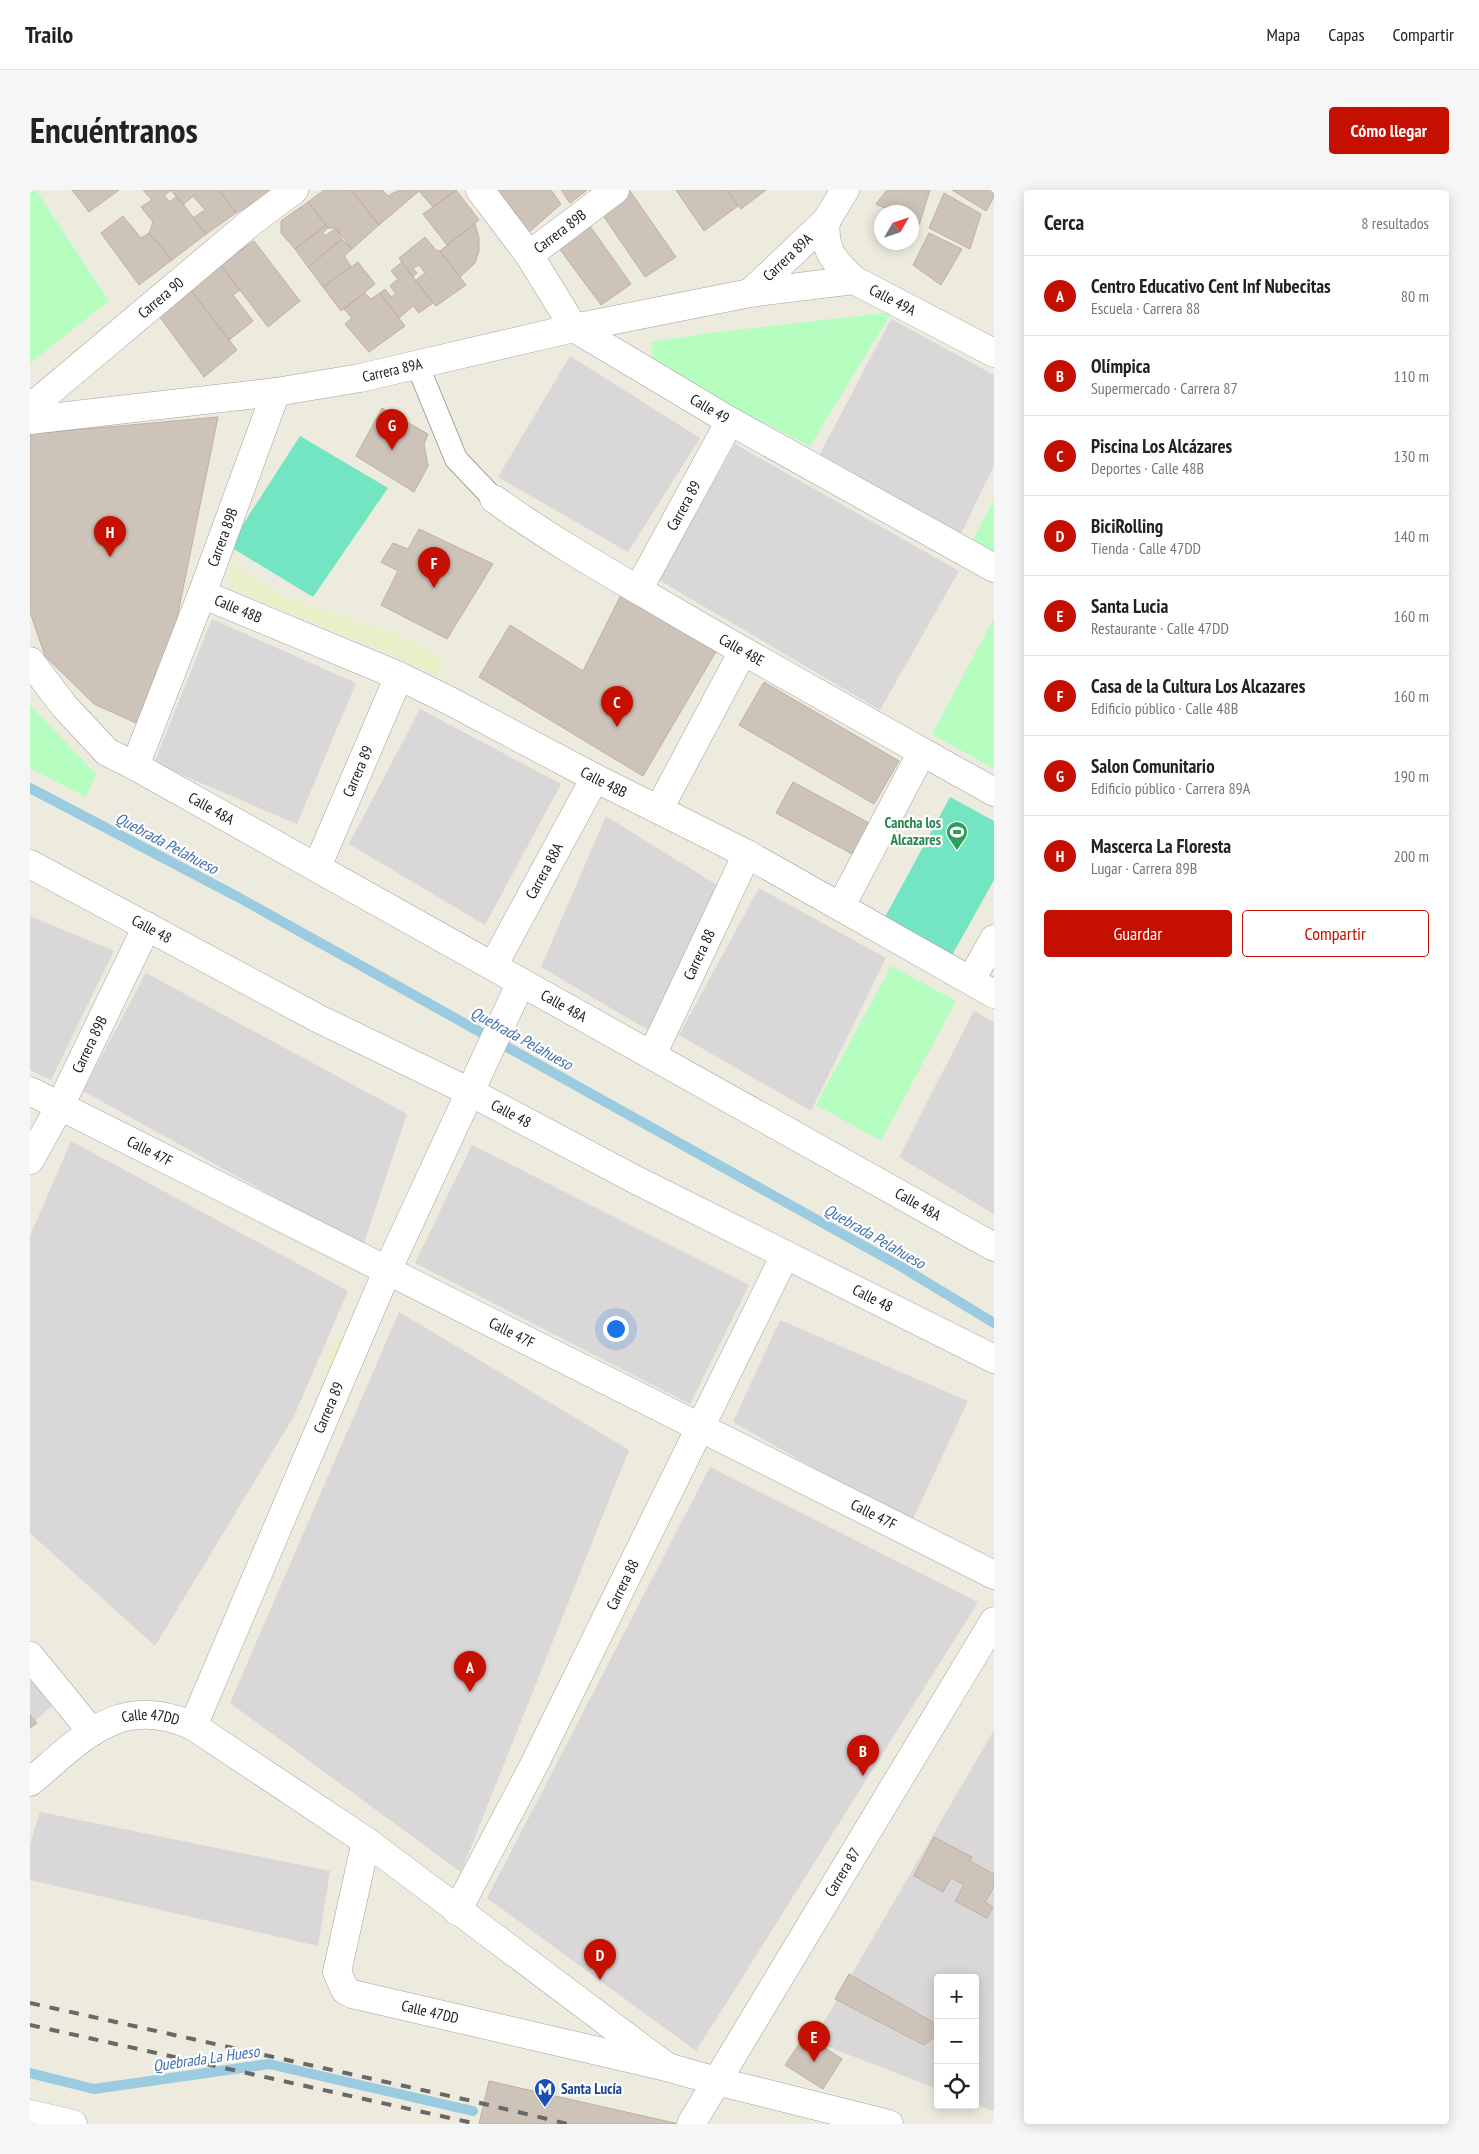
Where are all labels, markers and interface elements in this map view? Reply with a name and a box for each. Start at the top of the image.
text: Trailo [25,19,73,50]
text: Mapa [1267,23,1300,46]
text: Capas [1328,23,1365,46]
text: Compartir [1393,23,1454,46]
text: Encuéntranos [30,107,198,153]
button: Cómo llegar [1329,107,1449,154]
street label: Carrera 89B [530,205,590,257]
north arrow [874,205,919,250]
text: Cerca [1044,209,1084,236]
text: 8 resultados [1361,213,1429,233]
street label: Carrera 89A [759,228,817,285]
street label: Carrera 90 [134,273,188,322]
text: Centro Educativo Cent Inf Nubecitas [1091,274,1331,298]
street label: Calle 49A [866,280,920,320]
text: A [1056,286,1064,306]
text: 80 m [1401,286,1429,306]
text: Escuela · Carrera 88 [1091,298,1200,318]
street label: Carrera 89A [360,354,425,386]
text: Olímpica [1091,354,1150,378]
text: B [1056,366,1064,386]
text: 110 m [1394,366,1429,386]
text: Supermercado · Carrera 87 [1091,378,1238,398]
street label: Calle 49 [687,389,733,427]
pin: G [376,409,408,450]
text: Piscina Los Alcázares [1091,434,1232,458]
text: C [1056,446,1064,466]
text: 130 m [1394,446,1429,466]
text: Deportes · Calle 48B [1091,458,1204,478]
street label: Carrera 89 [662,477,705,534]
street label: Carrera 89B [203,505,242,569]
text: BiciRolling [1091,514,1163,538]
pin: H [94,516,126,557]
text: D [1056,526,1064,546]
text: 140 m [1394,526,1429,546]
text: Tienda · Calle 47DD [1091,538,1201,558]
pin: F [418,547,450,588]
street label: Calle 48B [212,590,265,627]
text: Santa Lucia [1091,594,1168,618]
text: E [1057,606,1063,626]
text: 160 m [1394,606,1429,626]
text: Restaurante · Calle 47DD [1091,618,1229,638]
street label: Calle 48E [716,629,768,670]
text: Casa de la Cultura Los Alcazares [1091,674,1305,698]
pin: C [601,686,633,727]
text: F [1057,686,1063,706]
text: 160 m [1394,686,1429,706]
text: Edificio público · Calle 48B [1091,698,1238,718]
street label: Carrera 89 [338,743,377,800]
text: Salon Comunitario [1091,754,1215,778]
street label: Calle 48B [577,762,630,801]
text: G [1056,766,1064,786]
text: 190 m [1394,766,1429,786]
text: Edificio público · Carrera 89A [1091,778,1250,798]
street label: Calle 48A [185,788,239,829]
water label: Quebrada Pelahueso [112,808,223,879]
place label: Cancha los Alcazares [885,813,941,849]
sports icon: Cancha los Alcazares [945,820,969,851]
text: Mascerca La Floresta [1091,834,1231,858]
street label: Carrera 88A [521,839,567,902]
text: H [1056,846,1064,866]
text: 200 m [1394,846,1429,866]
text: Lugar · Carrera 89B [1091,858,1197,878]
street label: Calle 48 [129,910,175,947]
button: Guardar [1044,910,1232,957]
button: Compartir [1242,910,1429,957]
street label: Carrera 88 [679,926,719,983]
street label: Calle 48A [538,985,591,1026]
water label: Quebrada Pelahueso [468,1002,577,1075]
street label: Carrera 89B [67,1013,111,1076]
street label: Calle 48 [488,1095,534,1132]
street label: Calle 47F [124,1131,176,1170]
street label: Calle 48A [892,1184,945,1225]
water label: Quebrada Pelahueso [821,1199,930,1273]
street label: Calle 48 [849,1280,896,1316]
street label: Calle 47F [486,1313,538,1352]
your location [603,1316,629,1342]
street label: Carrera 89 [309,1379,348,1436]
street label: Calle 47F [848,1495,900,1534]
street label: Carrera 88 [602,1556,643,1613]
pin: A [454,1651,486,1692]
street label: Calle 47DD [119,1705,182,1729]
pin: B [847,1735,879,1776]
street label: Carrera 87 [820,1844,864,1900]
pin: D [584,1939,616,1980]
map controls [934,1974,979,2109]
button: + [934,1974,979,2019]
street label: Calle 47DD [400,1996,461,2027]
button: − [934,2019,979,2064]
pin: E [798,2021,830,2062]
water label: Quebrada La Hueso [151,2040,262,2075]
button: locate [934,2064,979,2109]
metro station icon: Santa Lucía [533,2077,557,2108]
place label: Santa Lucía [561,2079,622,2098]

